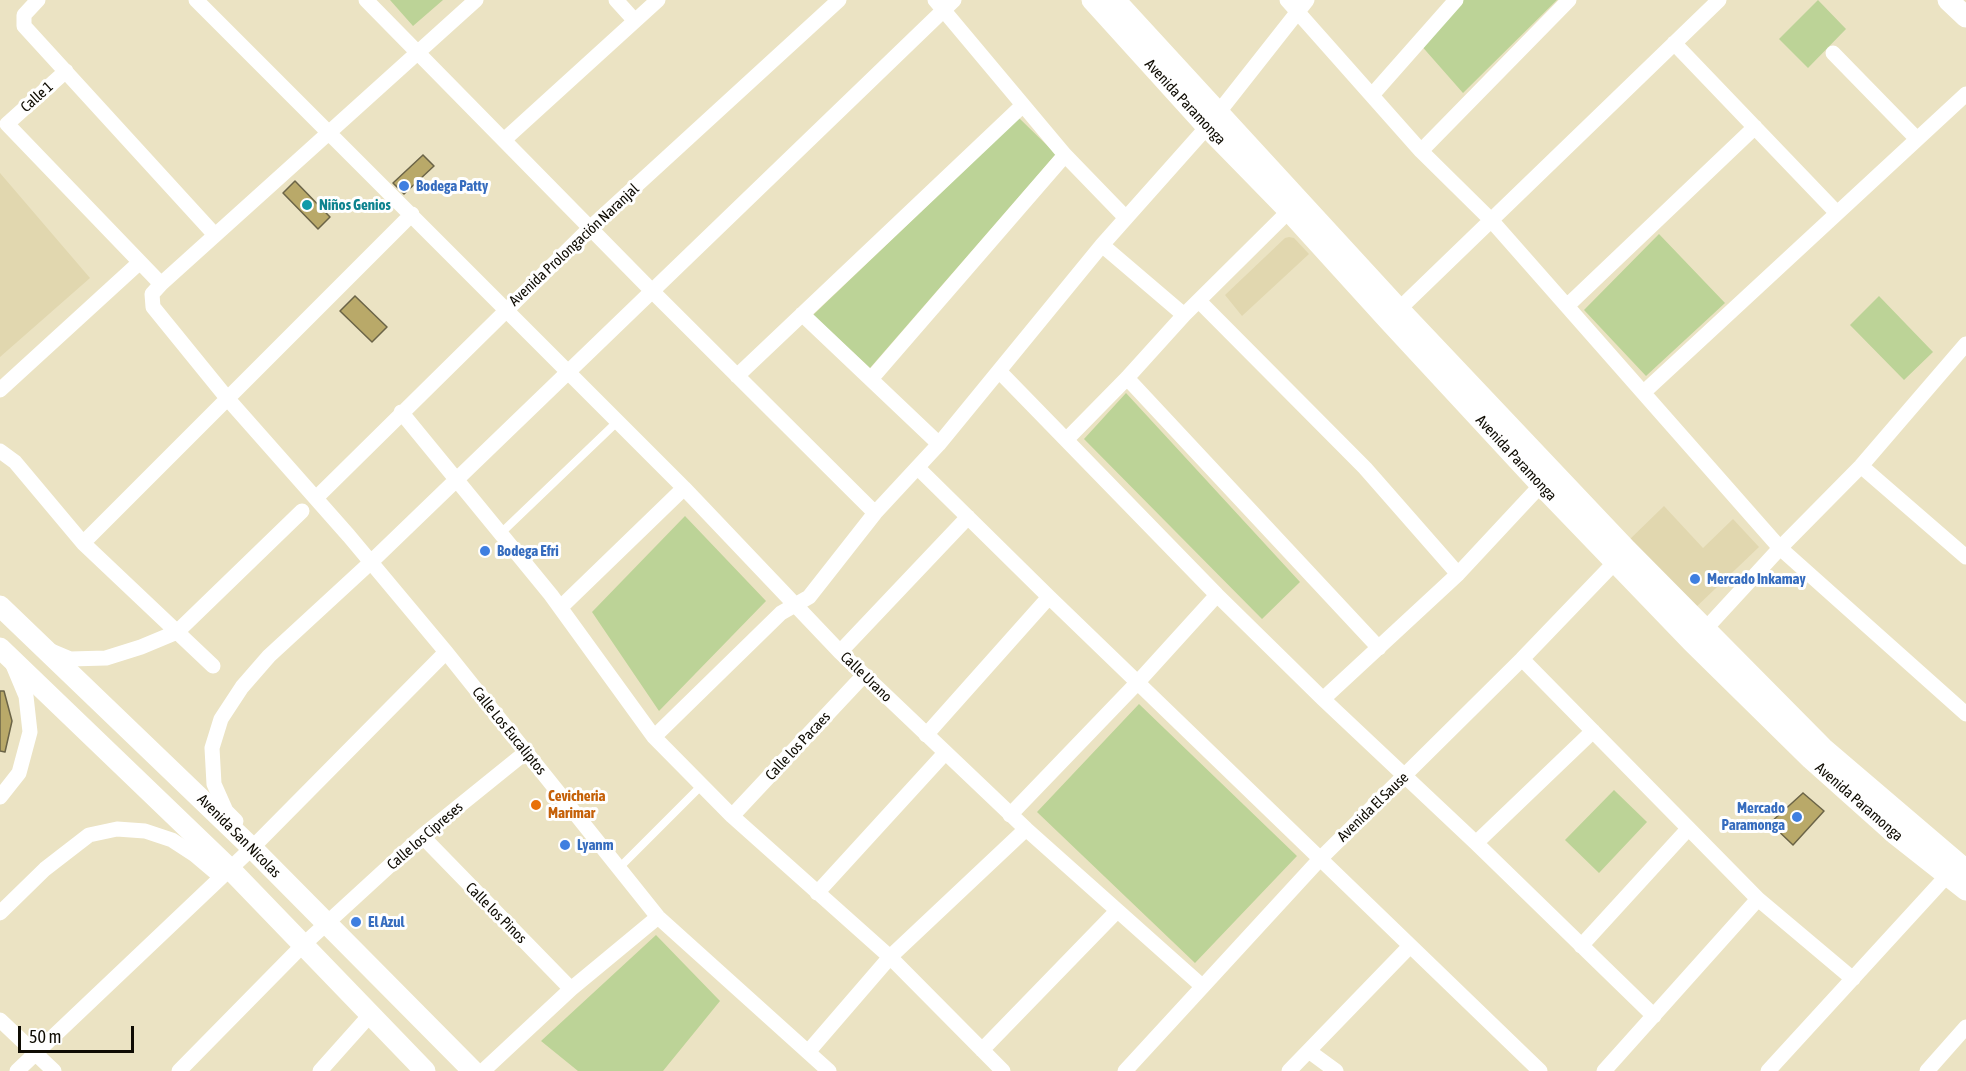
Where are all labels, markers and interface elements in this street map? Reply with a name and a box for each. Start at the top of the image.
street label: Avenida Paramonga [1141,55,1229,149]
street label: Calle 1 [17,78,57,116]
place label: Bodega Patty [416,177,488,195]
marker: Bodega Patty [397,179,411,193]
street label: Avenida Prolongación Naranjal [505,180,643,310]
place label: Niños Genios [319,196,391,214]
marker: Niños Genios [300,198,314,212]
street label: Avenida Paramonga [1472,411,1560,505]
place label: Bodega Efri [497,542,559,560]
marker: Bodega Efri [478,544,492,558]
place label: Mercado Inkamay [1707,570,1806,588]
marker: Mercado Inkamay [1688,572,1702,586]
street label: Calle Urano [836,648,896,706]
street label: Calle Los Eucaliptos [468,683,550,779]
street label: Calle los Pacaes [762,708,834,784]
street label: Avenida Paramonga [1811,759,1907,845]
street label: Avenida El Sause [1334,769,1412,845]
place label: Cevicheria Marimar [548,787,606,822]
street label: Avenida San Nicolas [193,790,285,882]
street label: Calle los Cipreses [383,798,467,874]
marker: Cevicheria Marimar [529,798,543,812]
place label: Mercado Paramonga [1722,799,1785,834]
marker: Mercado Paramonga [1790,810,1804,824]
place label: Lyanm [577,836,613,854]
marker: Lyanm [558,838,572,852]
street label: Calle los Pinos [462,879,530,947]
place label: El Azul [368,913,404,931]
marker: El Azul [349,915,363,929]
scale bar [21,1014,136,1052]
text: 50 m [29,1026,61,1047]

